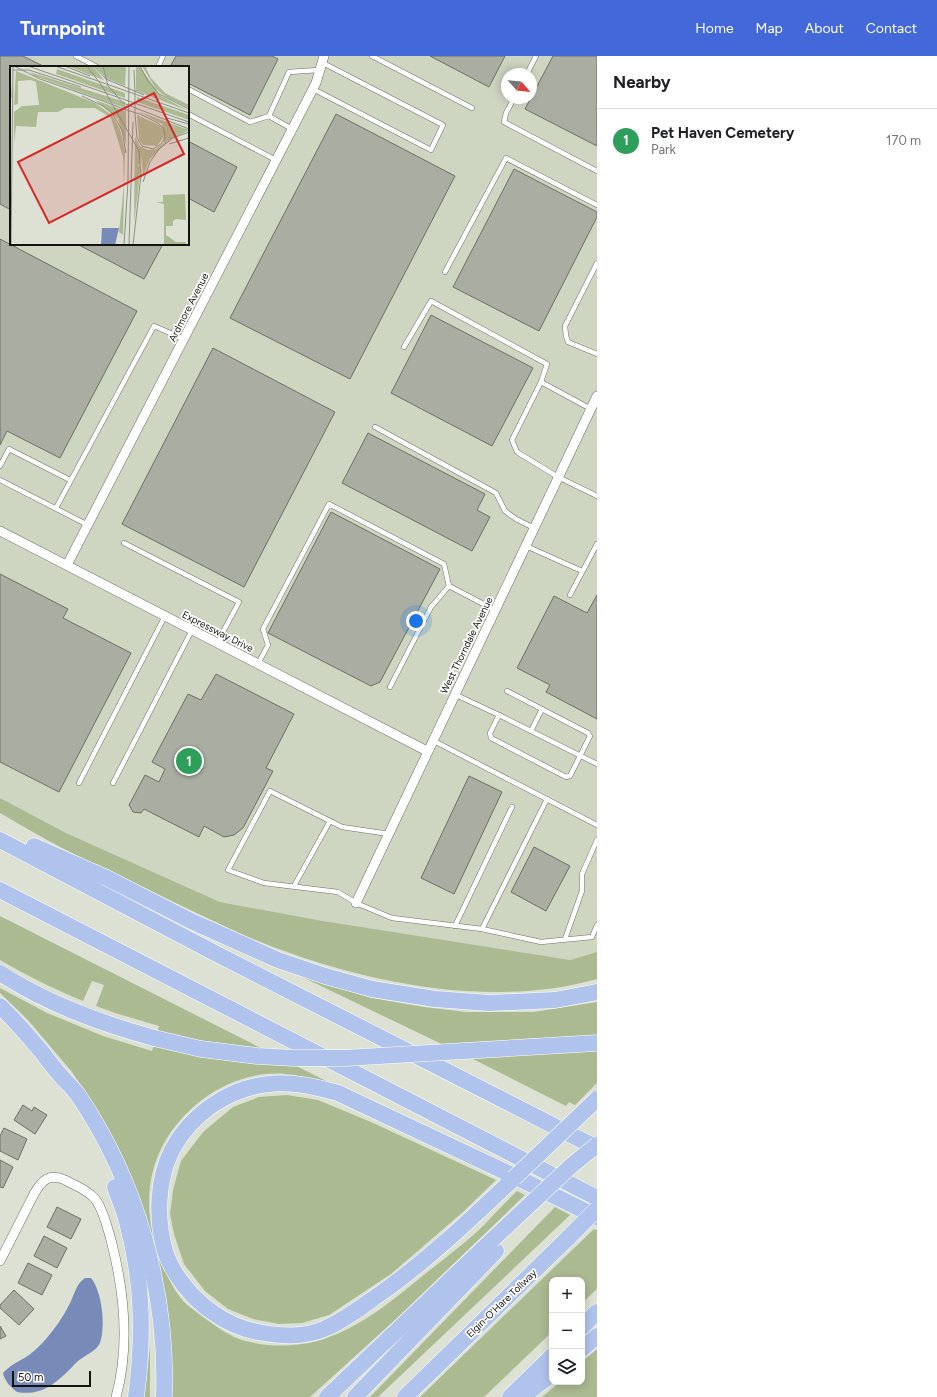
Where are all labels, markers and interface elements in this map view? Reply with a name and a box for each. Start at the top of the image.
text: Turnpoint [20,17,105,40]
text: Home [695,20,734,37]
text: Map [756,20,783,37]
text: About [805,20,844,37]
text: Contact [866,20,917,37]
inset map [10,66,189,245]
north arrow [501,68,537,104]
text: Nearby [613,72,671,92]
text: Pet Haven Cemetery [651,124,794,142]
text: 1 [623,133,629,148]
text: 170 m [886,133,921,148]
text: Park [651,142,676,157]
street label: Ardmore Avenue [166,270,212,344]
street label: West Thorndale Avenue [437,594,496,696]
street label: Expressway Drive [180,608,256,655]
your location [406,611,426,631]
pin: 1 [176,746,202,776]
street label: Elgin-O'Hare Tollway [463,1266,540,1340]
map controls [549,1277,585,1385]
button: + [549,1277,585,1313]
button: − [549,1313,585,1349]
button: layers [549,1349,585,1385]
scale bar [12,1369,91,1388]
text: 50 m [18,1371,43,1384]

